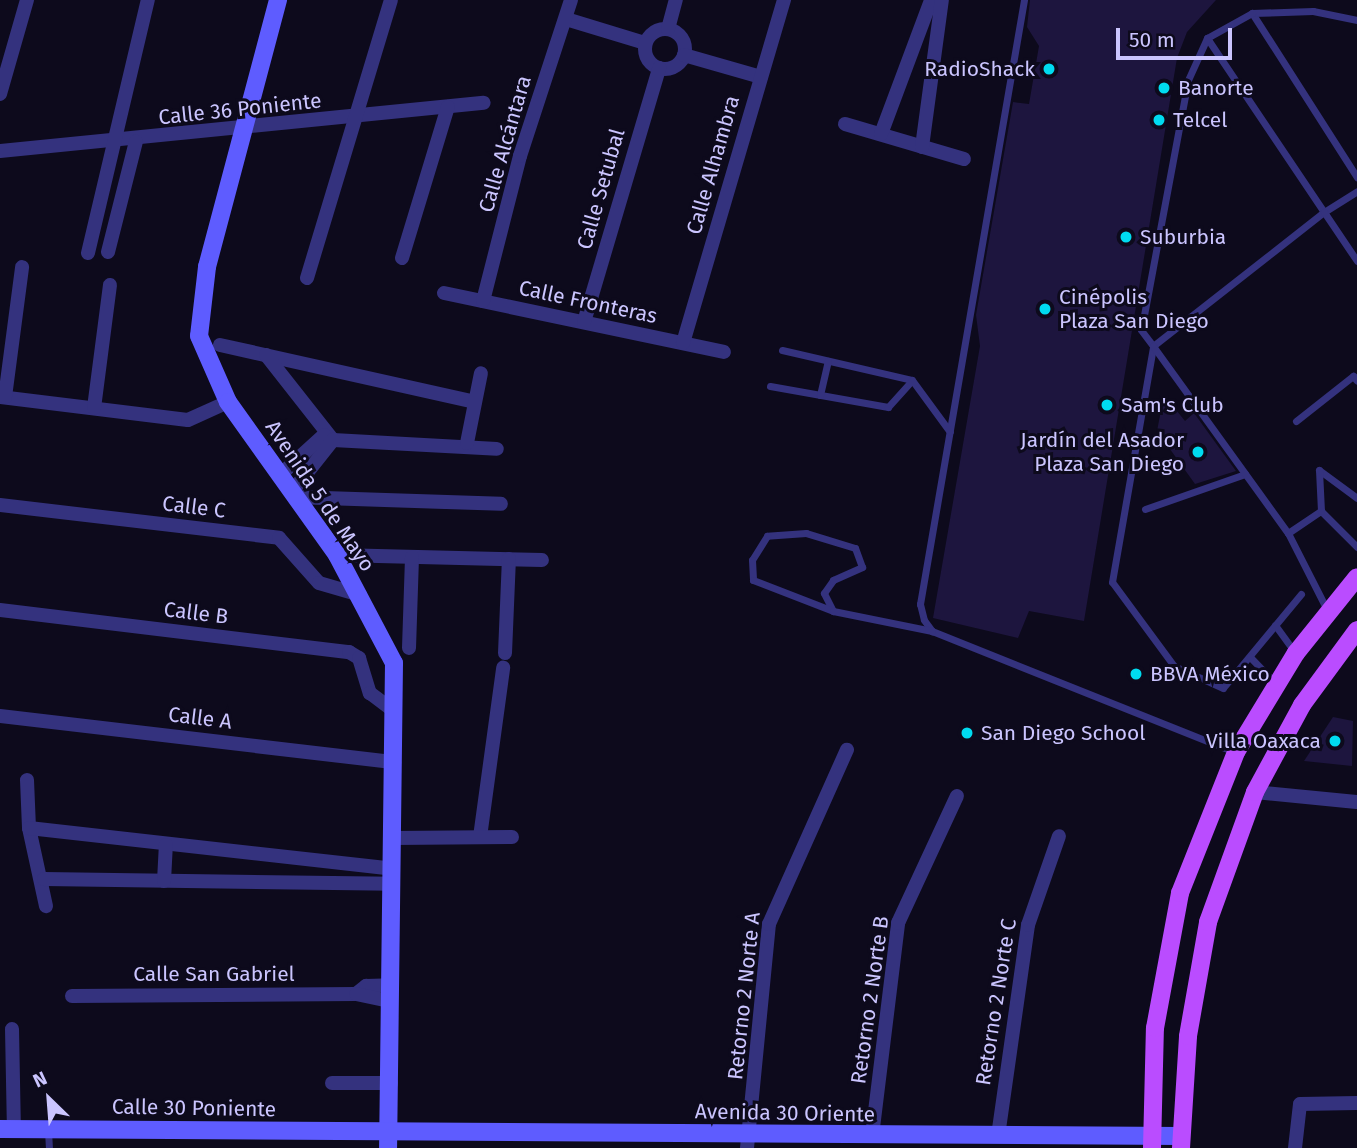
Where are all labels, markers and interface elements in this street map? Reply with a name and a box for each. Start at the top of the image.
scale bar [1119,14,1234,58]
text: 50 m [1129,27,1175,53]
place label: RadioShack [924,56,1035,82]
marker: RadioShack [1041,61,1057,77]
street label: Calle Alcántara [473,73,537,215]
place label: Banorte [1178,75,1254,101]
marker: Banorte [1156,80,1172,96]
street label: Calle 36 Poniente [157,88,323,130]
street label: Calle Alhambra [681,93,745,237]
place label: Telcel [1173,107,1227,133]
marker: Telcel [1151,112,1167,128]
street label: Calle Setubal [572,126,630,252]
place label: Suburbia [1140,224,1226,250]
marker: Suburbia [1118,229,1134,245]
street label: Calle Fronteras [517,275,659,329]
place label: Cinépolis Plaza San Diego [1059,284,1209,334]
marker: Cinépolis Plaza San Diego [1037,301,1053,317]
place label: Sam's Club [1121,392,1224,418]
marker: Sam's Club [1099,397,1115,413]
street label: Avenida 5 de Mayo [260,416,380,576]
place label: Jardín del Asador Plaza San Diego [1020,427,1184,477]
marker: Jardín del Asador Plaza San Diego [1190,444,1206,460]
street label: Calle C [161,491,227,523]
street label: Calle B [162,597,230,629]
place label: BBVA México [1150,661,1270,687]
marker: BBVA México [1128,666,1144,682]
street label: Calle A [167,702,233,734]
place label: San Diego School [981,720,1146,746]
marker: San Diego School [959,725,975,741]
place label: Villa Oaxaca [1206,728,1321,754]
marker: Villa Oaxaca [1327,733,1343,749]
street label: Retorno 2 Norte A [723,911,765,1081]
street label: Retorno 2 Norte B [846,914,894,1086]
street label: Retorno 2 Norte C [970,917,1022,1087]
street label: Calle San Gabriel [133,961,295,987]
north arrow [14,1064,84,1134]
text: N [29,1066,50,1093]
street label: Calle 30 Poniente [112,1094,276,1122]
street label: Avenida 30 Oriente [695,1099,875,1127]

